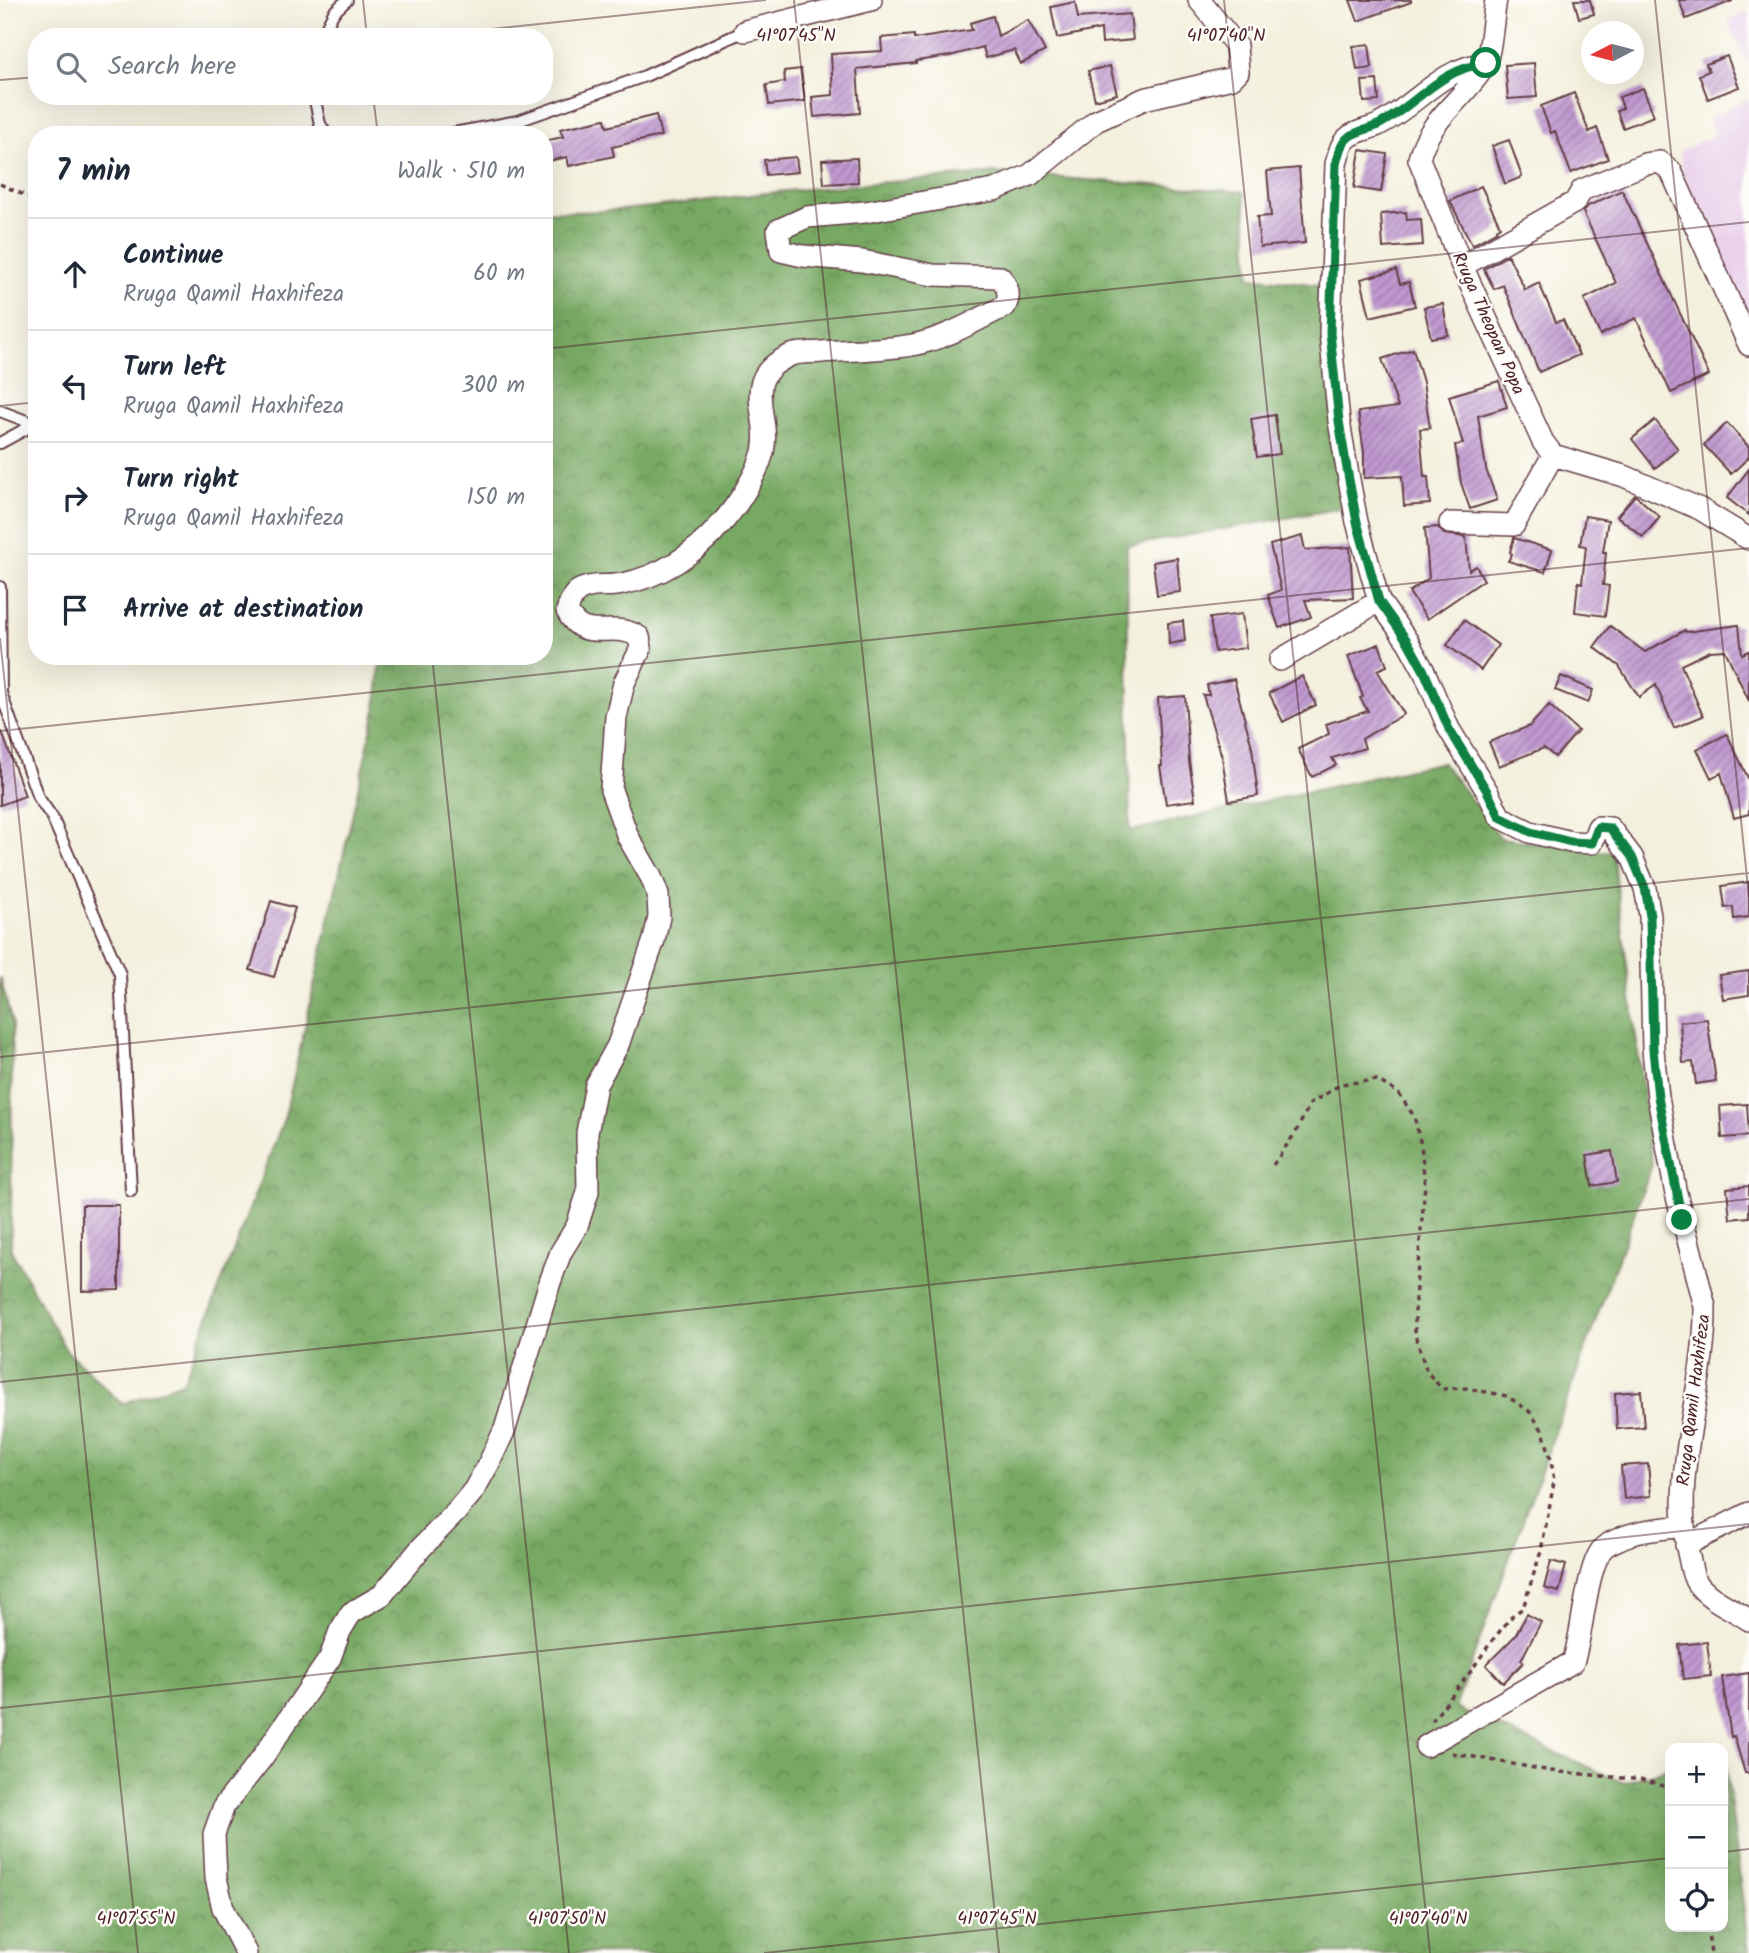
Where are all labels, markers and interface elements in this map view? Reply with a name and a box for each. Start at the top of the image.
north arrow [1581,21,1644,84]
text: 41°07'45"N [756,22,836,51]
text: 41°07'40"N [1187,22,1265,51]
search box [28,28,553,105]
text: Search here [108,46,236,88]
route start [1470,47,1501,78]
icon: search [52,48,90,86]
text: 7 min [56,148,131,196]
text: Walk · 510 m [397,154,525,190]
text: Continue [123,235,224,277]
street label: Rruga Theopan Popa [1443,248,1532,400]
icon: ahead [56,255,94,293]
text: 60 m [473,256,525,292]
text: Rruga Qamil Haxhifeza [123,277,344,313]
text: Turn left [123,347,226,389]
icon: left [56,367,94,405]
text: 300 m [461,368,525,404]
text: Rruga Qamil Haxhifeza [123,389,344,425]
text: Turn right [123,459,239,501]
icon: right [56,479,94,517]
text: 150 m [466,480,525,516]
text: Rruga Qamil Haxhifeza [123,501,344,537]
text: Arrive at destination [123,589,363,631]
icon: arrive [56,591,94,629]
route end [1666,1204,1697,1235]
street label: Rruga Qamil Haxhifeza [1670,1313,1719,1488]
map controls [1665,1743,1728,1932]
button: + [1665,1743,1728,1806]
button: − [1665,1806,1728,1869]
button: locate [1665,1869,1728,1932]
text: 41°07'55"N [96,1905,176,1934]
text: 41°07'50"N [528,1905,606,1934]
text: 41°07'45"N [957,1905,1037,1934]
text: 41°07'40"N [1389,1905,1467,1934]

